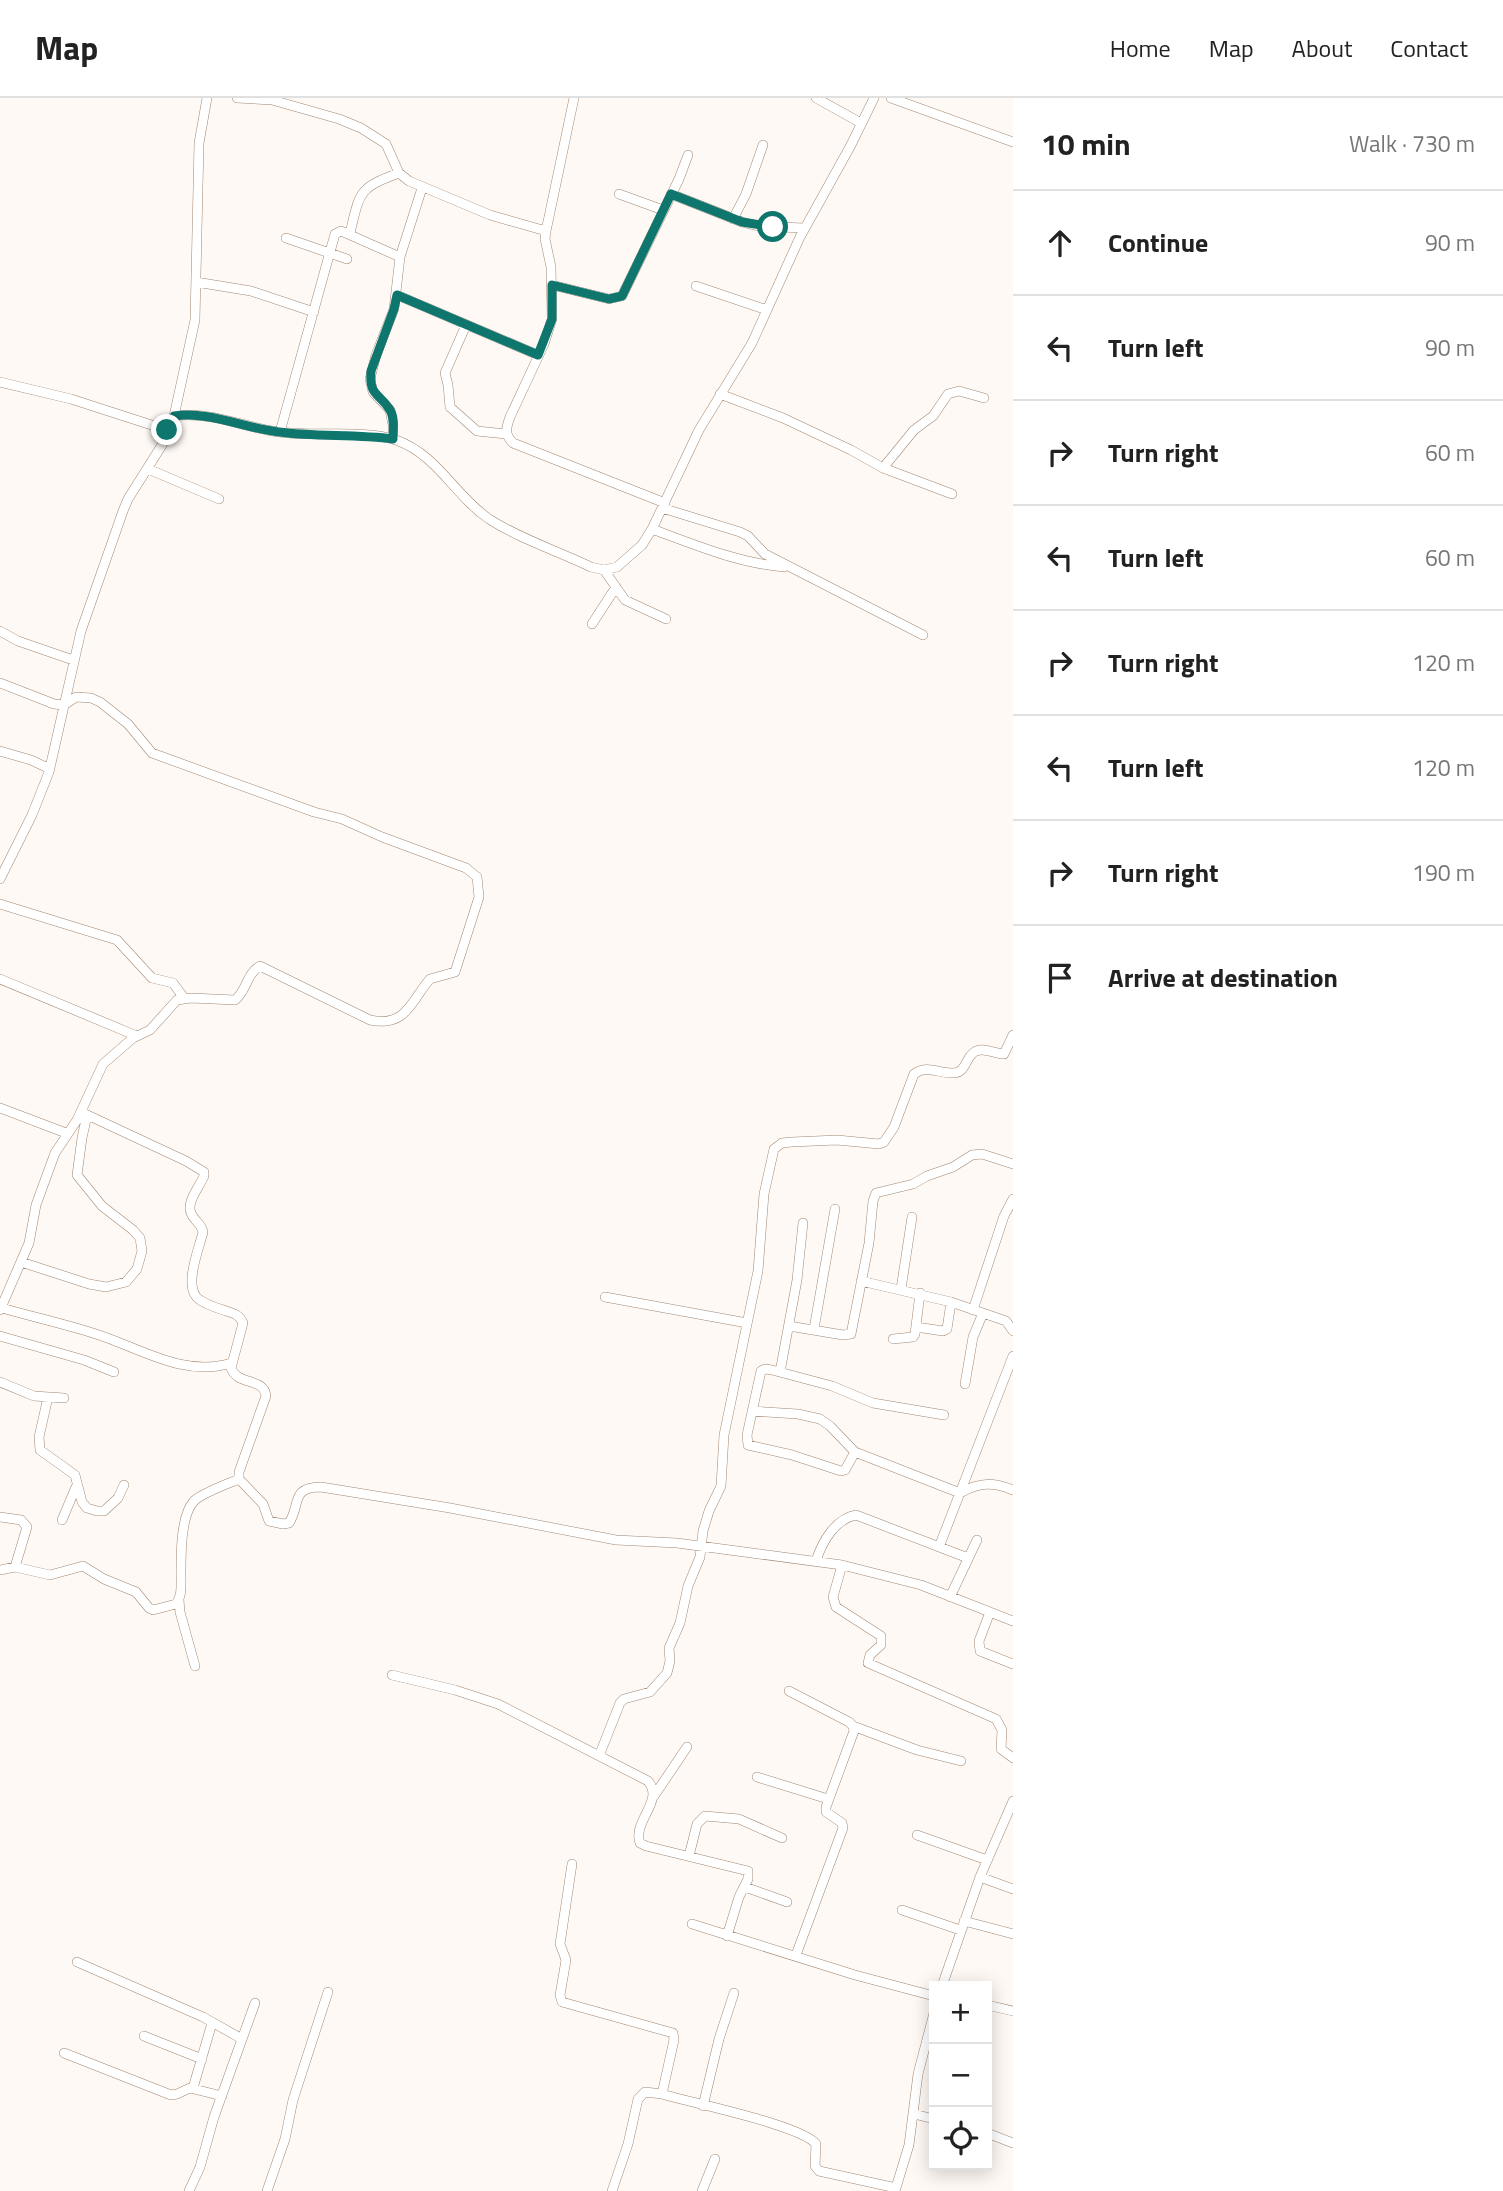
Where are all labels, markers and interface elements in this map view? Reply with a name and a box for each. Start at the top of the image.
text: Map [35,23,98,73]
text: Home [1110,30,1171,66]
text: Map [1209,30,1254,66]
text: About [1292,30,1352,66]
text: Contact [1390,30,1468,66]
text: 10 min [1041,121,1131,167]
text: Walk · 730 m [1349,126,1475,161]
route start [757,211,788,242]
text: Continue [1108,223,1208,262]
icon: ahead [1041,224,1079,262]
text: 90 m [1425,225,1475,260]
text: Turn left [1108,328,1203,367]
icon: left [1041,329,1079,367]
text: 90 m [1425,330,1475,365]
route end [151,414,182,445]
text: Turn right [1108,433,1219,472]
icon: right [1041,434,1079,472]
text: 60 m [1425,435,1475,470]
text: Turn left [1108,538,1203,577]
icon: left [1041,539,1079,577]
text: 60 m [1425,540,1475,575]
text: Turn right [1108,643,1219,682]
icon: right [1041,644,1079,682]
text: 120 m [1412,645,1475,680]
text: Turn left [1108,748,1203,787]
icon: left [1041,749,1079,787]
text: 120 m [1412,750,1475,785]
text: Turn right [1108,853,1219,892]
icon: right [1041,854,1079,892]
text: 190 m [1412,855,1475,890]
text: Arrive at destination [1108,958,1338,997]
icon: arrive [1041,959,1079,997]
map controls [929,1981,992,2170]
button: + [929,1981,992,2044]
button: − [929,2044,992,2107]
button: locate [929,2107,992,2170]

